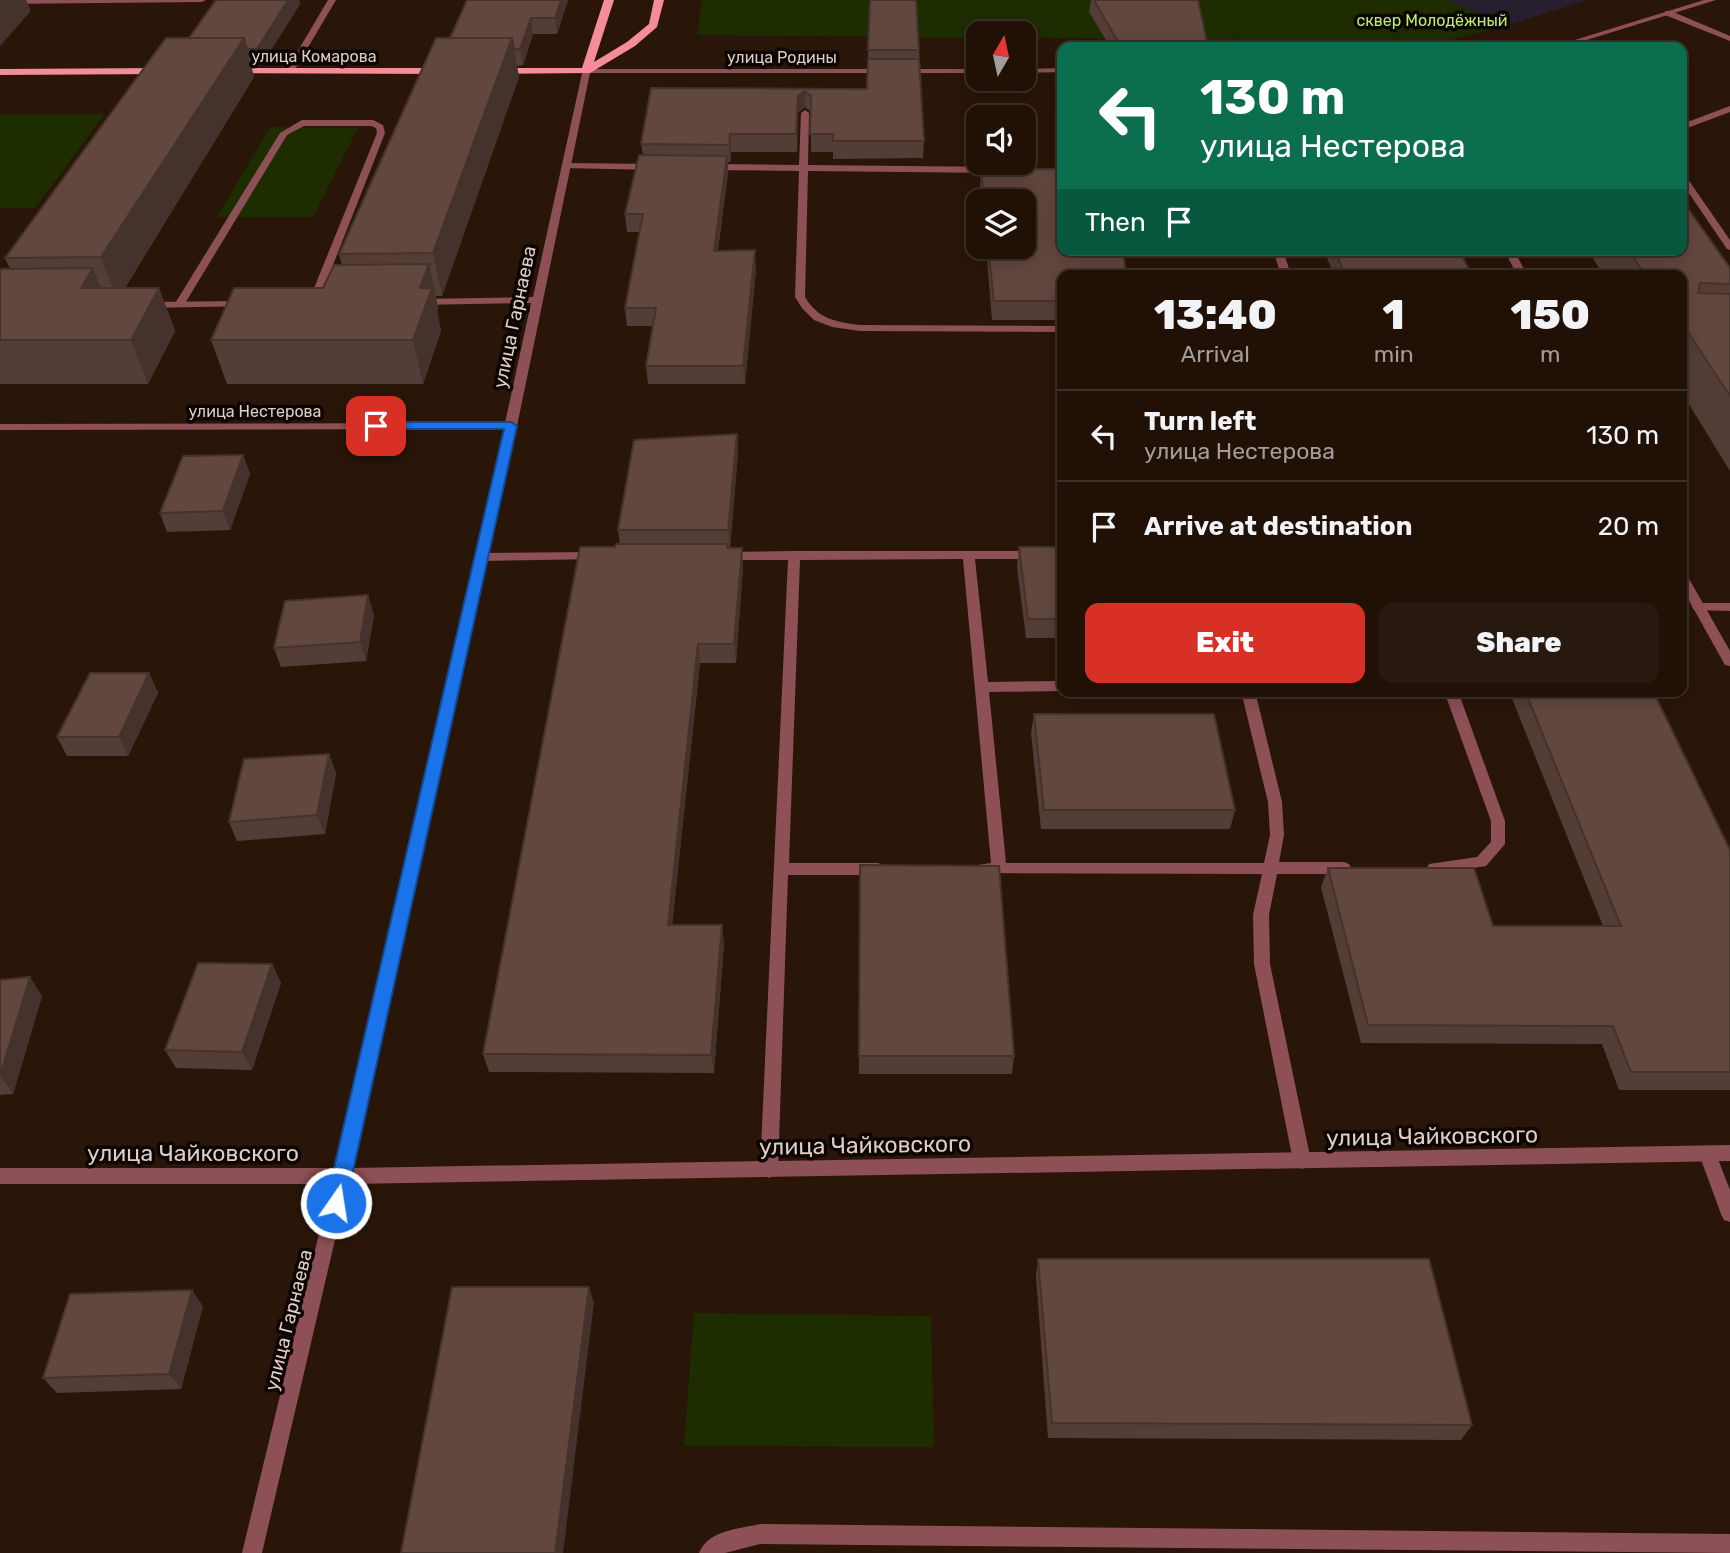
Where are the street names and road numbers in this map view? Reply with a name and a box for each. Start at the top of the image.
street label: улица Комарова [251,47,377,66]
street label: улица Родины [727,48,837,67]
street label: улица Гарнаева [488,244,541,390]
street label: улица Нестерова [189,402,321,421]
street label: улица Чайковского [1326,1120,1538,1152]
street label: улица Чайковского [759,1129,971,1161]
street label: улица Чайковского [87,1139,299,1167]
street label: улица Гарнаева [260,1247,317,1393]

